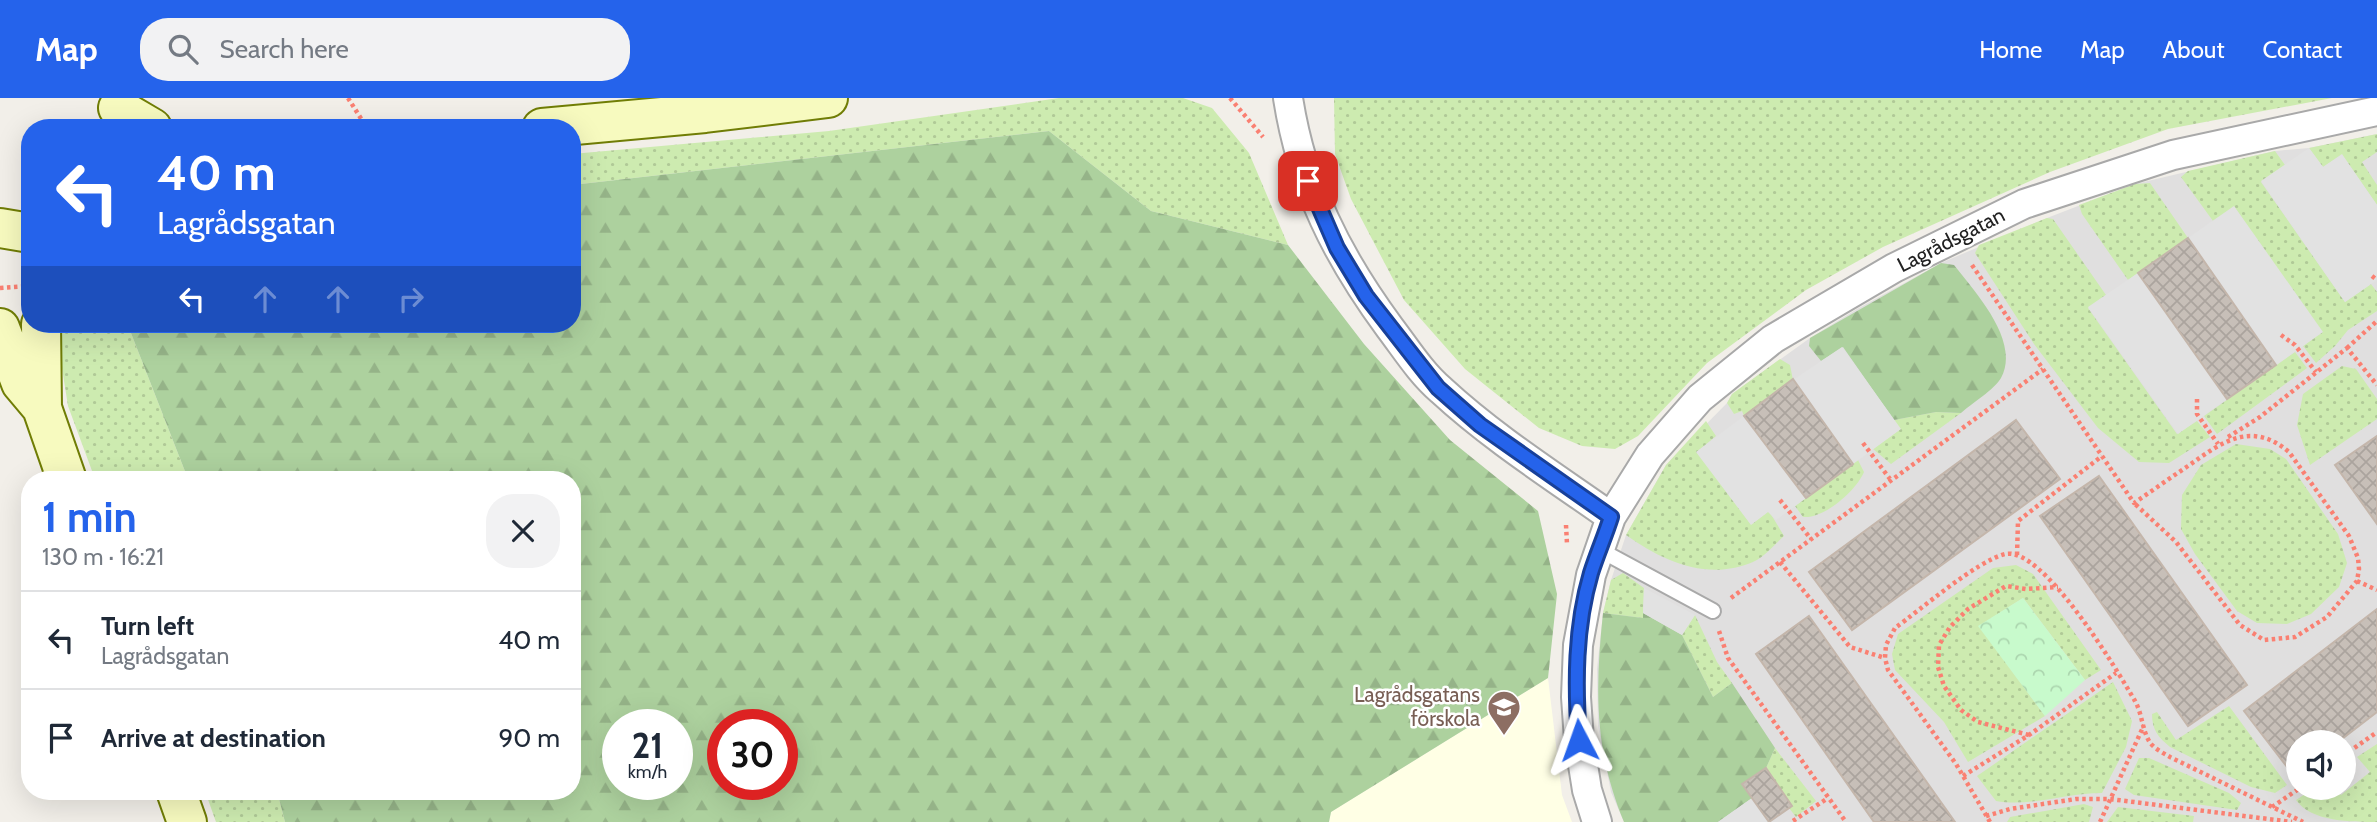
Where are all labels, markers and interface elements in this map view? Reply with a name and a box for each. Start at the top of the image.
search box [140,18,630,81]
text: Map [35,29,98,69]
icon: search [164,30,202,68]
text: Search here [220,33,349,65]
text: Home [1979,35,2042,64]
text: Map [2080,35,2125,64]
text: About [2163,35,2225,64]
text: Contact [2263,35,2342,64]
text: 40 m [157,143,276,202]
icon: left [42,147,133,238]
pin [1278,151,1338,211]
icon: arrive [1289,162,1327,200]
street label: Lagrådsgatan [1893,202,2009,277]
text: Lagrådsgatan [157,203,336,242]
icon: left [173,280,211,318]
icon: ahead [246,280,284,318]
icon: ahead [319,280,357,318]
icon: right [392,280,430,318]
text: 1 min [42,491,137,543]
button: close [486,494,560,568]
text: 130 m · 16:21 [42,543,164,571]
text: Turn left [101,610,194,642]
icon: left [42,621,80,659]
text: 40 m [498,624,560,656]
text: Lagrådsgatan [101,642,229,670]
place label: Lagrådsgatans förskola [1354,682,1480,731]
school or university icon: Lagrådsgatans förskola [1485,688,1523,737]
position arrow [1542,703,1616,777]
speed limit sign: 30 [707,709,798,800]
icon: arrive [42,719,80,757]
text: Arrive at destination [101,722,326,754]
text: 90 m [498,722,560,754]
text: 21 [632,724,663,767]
map controls [2286,730,2356,800]
button: sound [2286,730,2356,800]
text: km/h [628,761,667,783]

